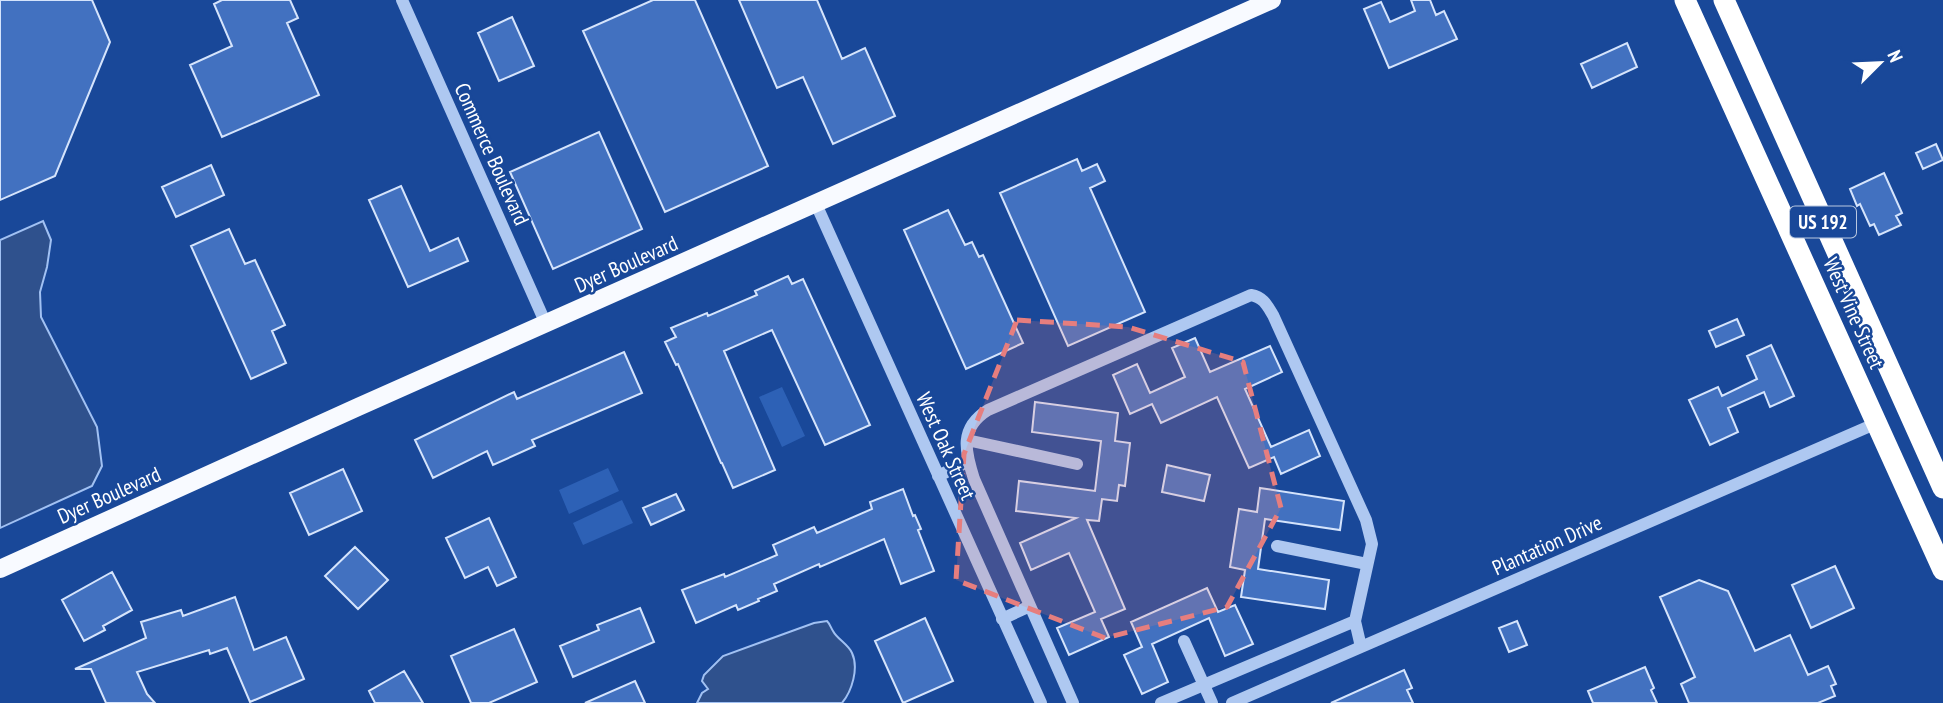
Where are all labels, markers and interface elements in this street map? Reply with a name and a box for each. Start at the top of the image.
north arrow [1845,28,1915,98]
text: N [1882,47,1909,66]
street label: Commerce Boulevard [449,79,535,229]
road number: US 192 [1790,206,1856,238]
street label: Dyer Boulevard [570,229,682,299]
street label: West Vine Street [1817,253,1891,373]
street label: West Oak Street [910,388,982,504]
street label: Dyer Boulevard [53,460,165,530]
street label: Plantation Drive [1488,509,1606,581]

